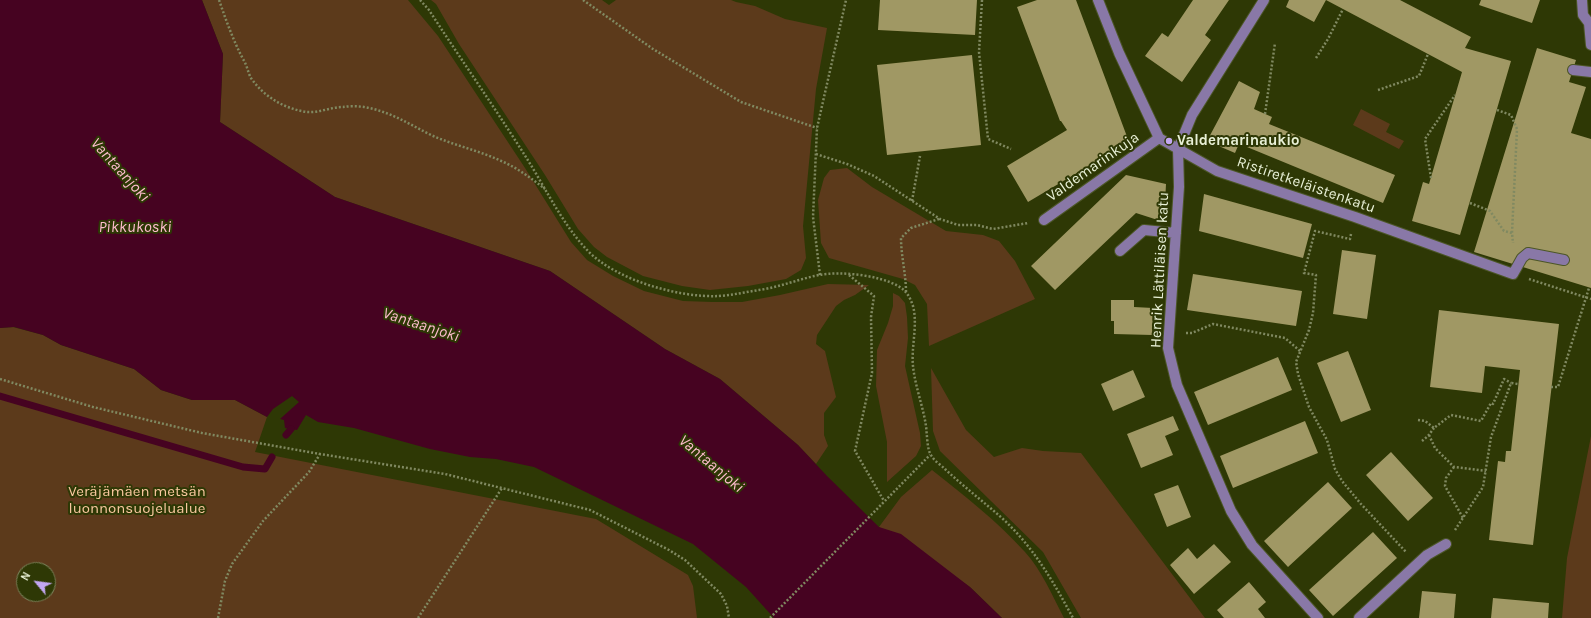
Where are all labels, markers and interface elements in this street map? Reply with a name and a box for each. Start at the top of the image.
street label: Valdemarinkuja [1043,128,1143,206]
place label: Valdemarinaukio [1177,132,1300,150]
water label: Vantaanjoki [86,134,154,206]
marker: Valdemarinaukio [1164,136,1174,146]
street label: Ristiretkeläistenkatu [1234,153,1378,217]
street label: Henrik Lättiläisen katu [1147,192,1173,348]
water label: Pikkukoski [98,217,172,237]
water label: Vantaanjoki [380,304,462,346]
water label: Vantaanjoki [674,431,748,497]
park label: Veräjämäen metsän luonnonsuojelualue [68,483,206,518]
north arrow [16,562,56,602]
text: N [18,570,34,583]

